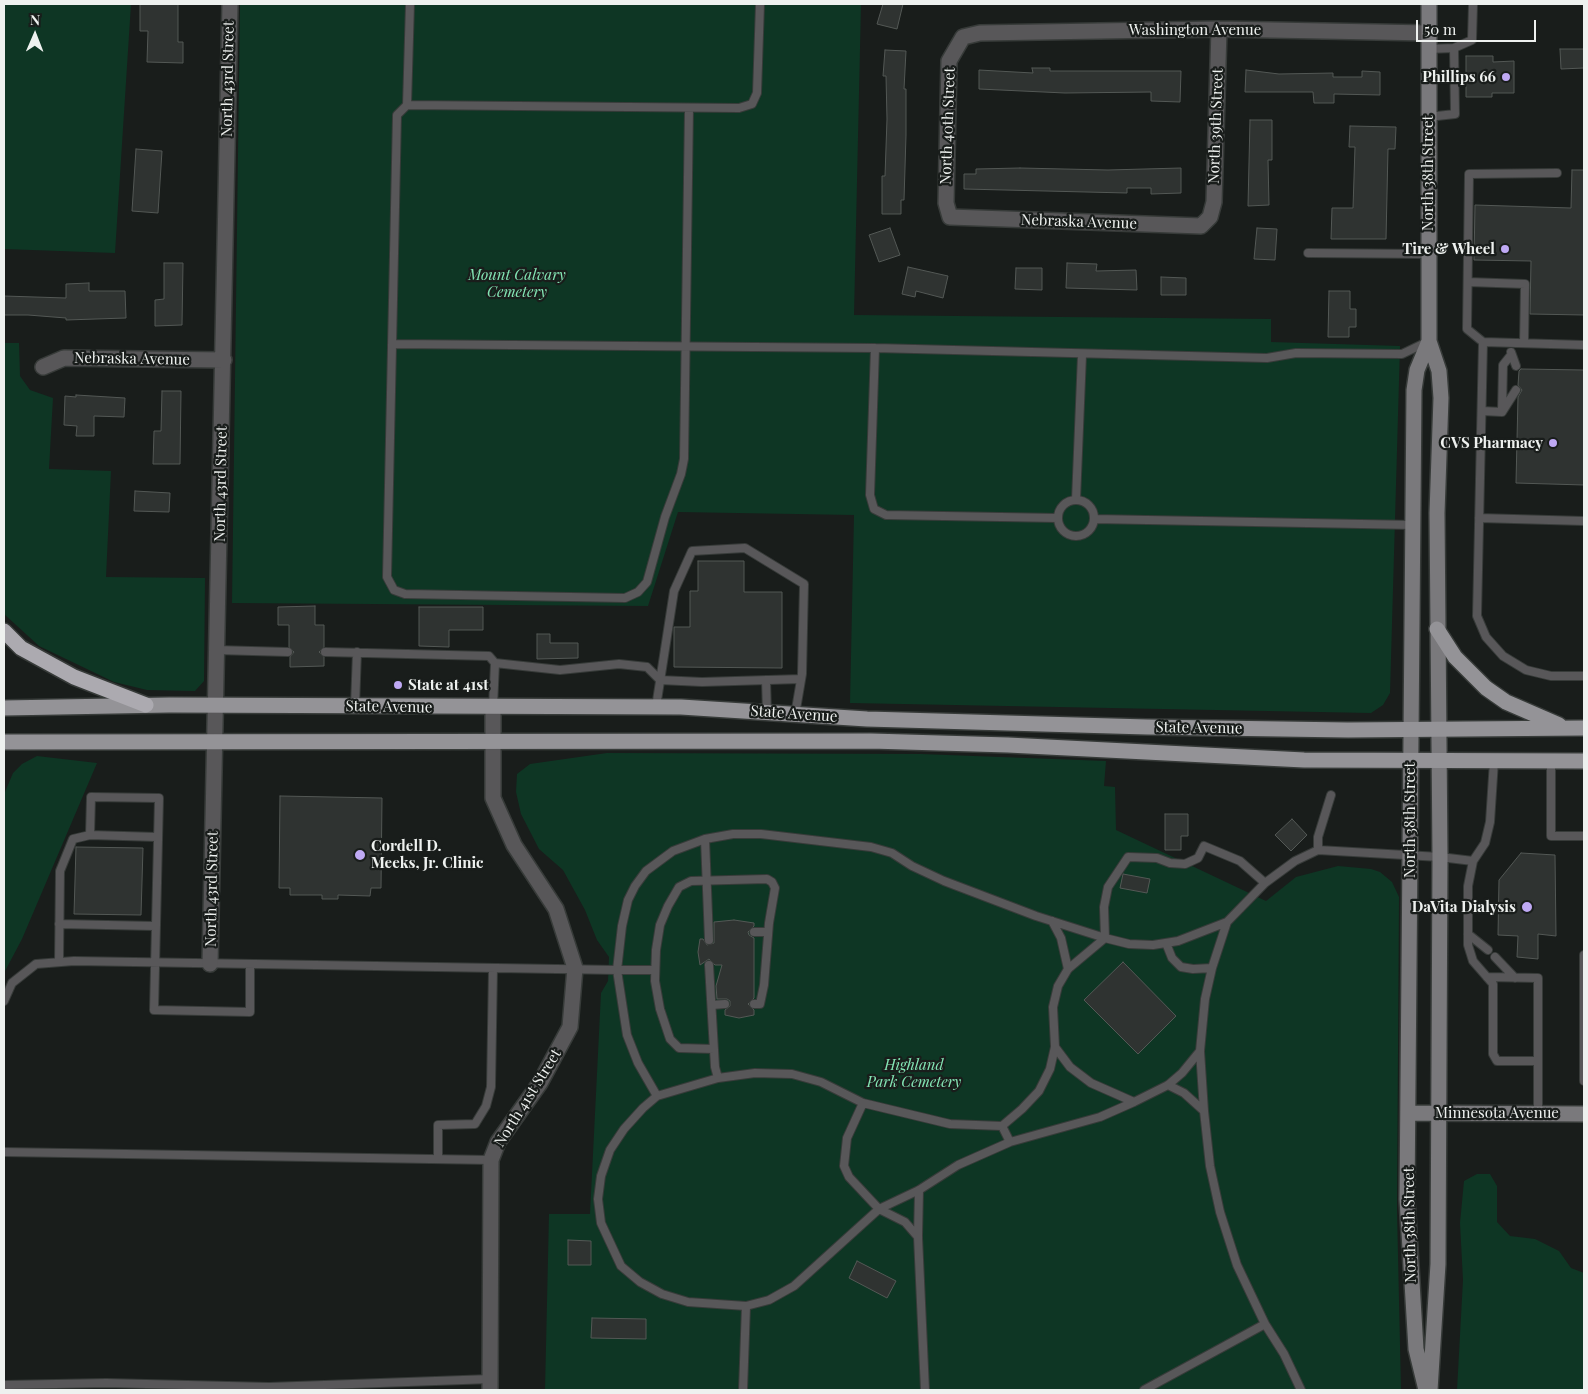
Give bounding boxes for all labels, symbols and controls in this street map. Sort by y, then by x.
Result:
north arrow [10,10,60,60]
text: N [30,10,40,29]
scale bar [1418,10,1538,42]
text: 50 m [1424,19,1456,39]
street label: North 43rd Street [218,21,238,137]
street label: Washington Avenue [1129,21,1261,39]
street label: North 40th Street [937,67,959,185]
street label: North 39th Street [1205,68,1227,184]
place label: Phillips 66 [1422,68,1496,86]
marker: Phillips 66 [1500,71,1512,83]
street label: North 38th Street [1419,115,1437,231]
street label: Nebraska Avenue [1021,211,1137,233]
place label: Tire & Wheel [1402,240,1495,258]
marker: Tire & Wheel [1499,243,1511,255]
park label: Mount Calvary Cemetery [468,266,566,301]
street label: Nebraska Avenue [74,349,190,369]
street label: North 43rd Street [211,426,231,542]
place label: CVS Pharmacy [1440,434,1543,452]
marker: CVS Pharmacy [1547,437,1559,449]
place label: State at 41st [408,676,489,694]
marker: State at 41st [392,679,404,691]
street label: State Avenue [345,697,433,717]
street label: State Avenue [750,702,838,726]
street label: State Avenue [1155,718,1243,738]
street label: North 38th Street [1401,762,1419,878]
street label: North 43rd Street [202,831,222,947]
place label: Cordell D. Meeks, Jr. Clinic [371,837,484,872]
marker: Cordell D. Meeks, Jr. Clinic [353,848,367,862]
place label: DaVita Dialysis [1412,898,1516,916]
marker: DaVita Dialysis [1520,900,1534,914]
street label: North 41st Street [491,1046,565,1150]
park label: Highland Park Cemetery [867,1056,961,1091]
street label: Minnesota Avenue [1435,1104,1559,1122]
street label: North 38th Street [1400,1167,1420,1283]

